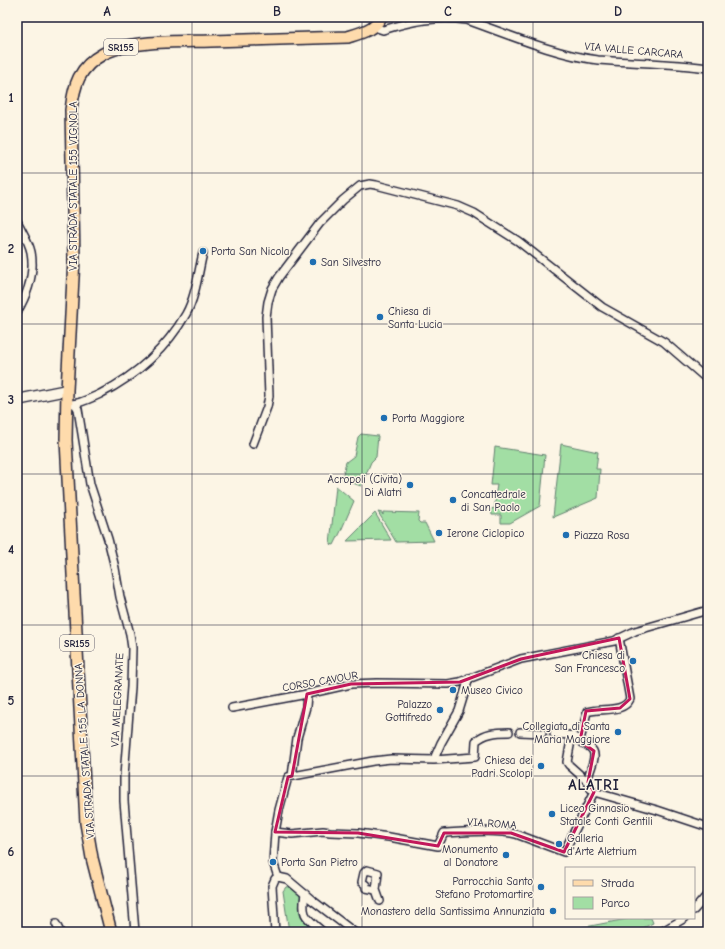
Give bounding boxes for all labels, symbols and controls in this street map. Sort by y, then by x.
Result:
text: A [103,4,111,19]
text: B [273,4,281,19]
text: C [444,4,452,19]
text: D [614,4,622,19]
road number: SR155 [104,39,138,55]
street label: VIA VALLE CARCARA [584,40,684,61]
text: 1 [8,90,14,105]
street label: VIA STRADA STATALE 155 VIGNOLA [67,101,80,271]
text: 2 [8,241,14,256]
place label: Porta San Nicola [211,245,290,258]
marker: Porta San Nicola [198,246,208,256]
place label: San Silvestro [321,256,381,269]
marker: San Silvestro [308,257,318,267]
place label: Chiesa di Santa Lucia [388,305,442,331]
marker: Chiesa di Santa Lucia [375,312,385,322]
text: 3 [8,392,14,407]
place label: Porta Maggiore [392,412,465,425]
marker: Porta Maggiore [379,413,389,423]
place label: Acropoli (Civita) Di Alatri [328,473,402,499]
marker: Acropoli (Civita) Di Alatri [405,480,415,490]
place label: Concattedrale di San Paolo [461,488,526,514]
marker: Concattedrale di San Paolo [448,495,458,505]
place label: Ierone Ciclopico [447,527,525,540]
marker: Ierone Ciclopico [434,528,444,538]
place label: Piazza Rosa [574,529,629,542]
marker: Piazza Rosa [561,530,571,540]
text: 4 [8,542,14,557]
road number: SR155 [60,635,94,651]
place label: Chiesa di San Francesco [555,649,625,675]
street label: VIA MELEGRANATE [109,652,126,747]
marker: Chiesa di San Francesco [628,656,638,666]
street label: VIA STRADA STATALE 155 LA DONNA [72,662,97,839]
street label: CORSO CAVOUR [281,668,359,695]
place label: Museo Civico [461,684,523,697]
marker: Museo Civico [448,685,458,695]
text: 5 [8,693,15,708]
place label: Palazzo Gottifredo [385,698,432,724]
marker: Palazzo Gottifredo [435,705,445,715]
place label: Collegiata di Santa Maria Maggiore [523,720,610,746]
marker: Collegiata di Santa Maria Maggiore [613,727,623,737]
place label: Chiesa dei Padri Scolopi [471,754,533,780]
marker: Chiesa dei Padri Scolopi [536,761,546,771]
district label: ALATRI [568,776,620,794]
place label: Liceo Ginnasio Statale Conti Gentili [560,802,653,828]
marker: Liceo Ginnasio Statale Conti Gentili [547,809,557,819]
street label: VIA ROMA [467,815,518,832]
place label: Galleria d'Arte Aletrium [567,832,637,858]
marker: Galleria d'Arte Aletrium [554,839,564,849]
place label: Monumento al Donatore [442,843,498,869]
text: 6 [8,844,15,859]
marker: Monumento al Donatore [501,850,511,860]
place label: Porta San Pietro [281,856,358,869]
marker: Porta San Pietro [268,857,278,867]
legend [565,867,695,919]
place label: Parrocchia Santo Stefano Protomartire [435,875,533,901]
text: Strada [601,876,634,890]
marker: Parrocchia Santo Stefano Protomartire [536,882,546,892]
text: Parco [601,896,630,910]
place label: Monastero della Santissima Annunziata [361,905,545,918]
marker: Monastero della Santissima Annunziata [548,906,558,916]

